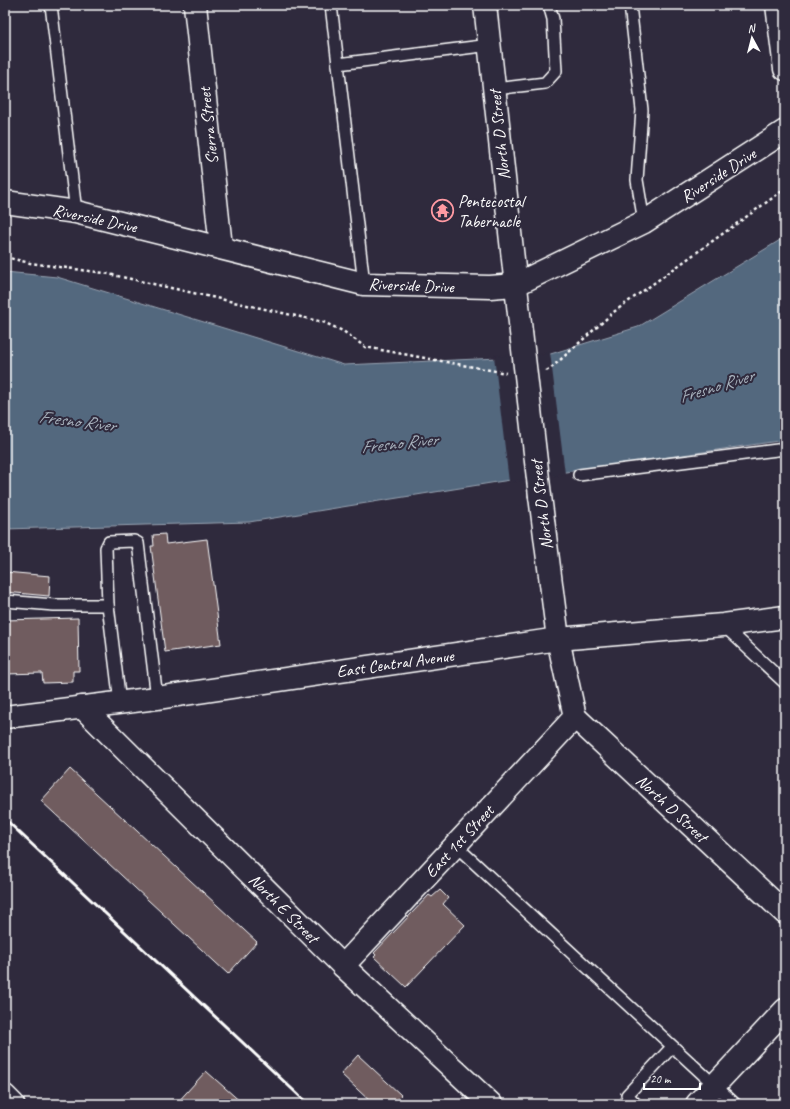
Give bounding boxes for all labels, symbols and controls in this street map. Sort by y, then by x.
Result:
north arrow [732,18,772,58]
text: N [747,20,757,35]
street label: Sierra Street [194,84,223,165]
street label: North D Street [484,87,515,181]
street label: Riverside Drive [677,143,761,207]
place label: Pentecostal Tabernacle [458,191,527,232]
temple icon: Pentecostal Tabernacle [429,198,455,224]
street label: Riverside Drive [51,199,140,238]
street label: Riverside Drive [368,274,455,298]
water label: Fresno River [676,364,758,408]
water label: Fresno River [38,405,119,437]
water label: Fresno River [360,428,441,458]
street label: North D Street [525,457,557,551]
street label: East Central Avenue [335,645,456,682]
street label: North D Street [632,770,713,848]
street label: East 1st Street [420,799,500,882]
street label: North E Street [244,869,325,949]
scale bar [644,1065,700,1091]
text: 20 m [650,1071,672,1087]

